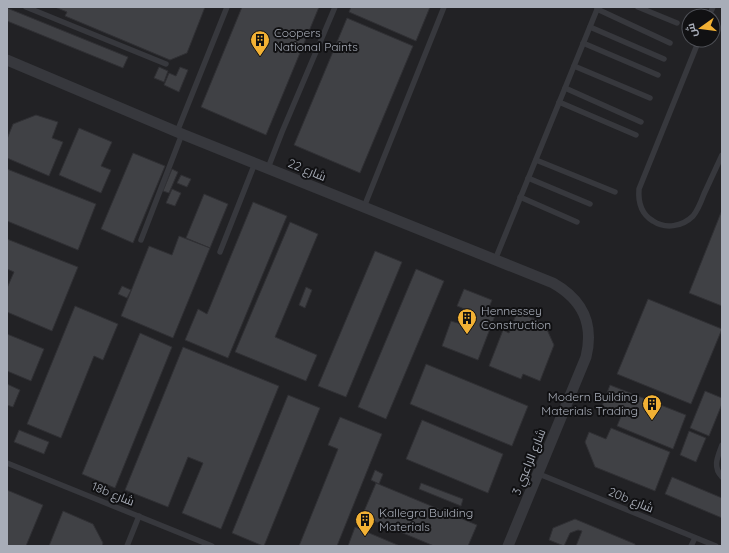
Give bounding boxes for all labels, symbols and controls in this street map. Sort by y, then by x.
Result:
north arrow [681,8,721,48]
text: ش [683,22,700,39]
place label: Coopers National Paints [274,25,358,54]
building icon: Coopers National Paints [249,29,271,57]
street label: شارع 22 [286,155,329,185]
place label: Hennessey Construction [481,303,551,332]
building icon: Hennessey Construction [456,307,478,335]
place label: Modern Building Materials Trading [541,389,638,418]
building icon: Modern Building Materials Trading [641,393,663,421]
street label: شارع الراعبي 3 [508,427,551,498]
street label: 18b شارع [89,478,137,510]
street label: 20b شارع [606,484,656,516]
place label: Kallegra Building Materials [379,505,473,534]
building icon: Kallegra Building Materials [354,509,376,537]

